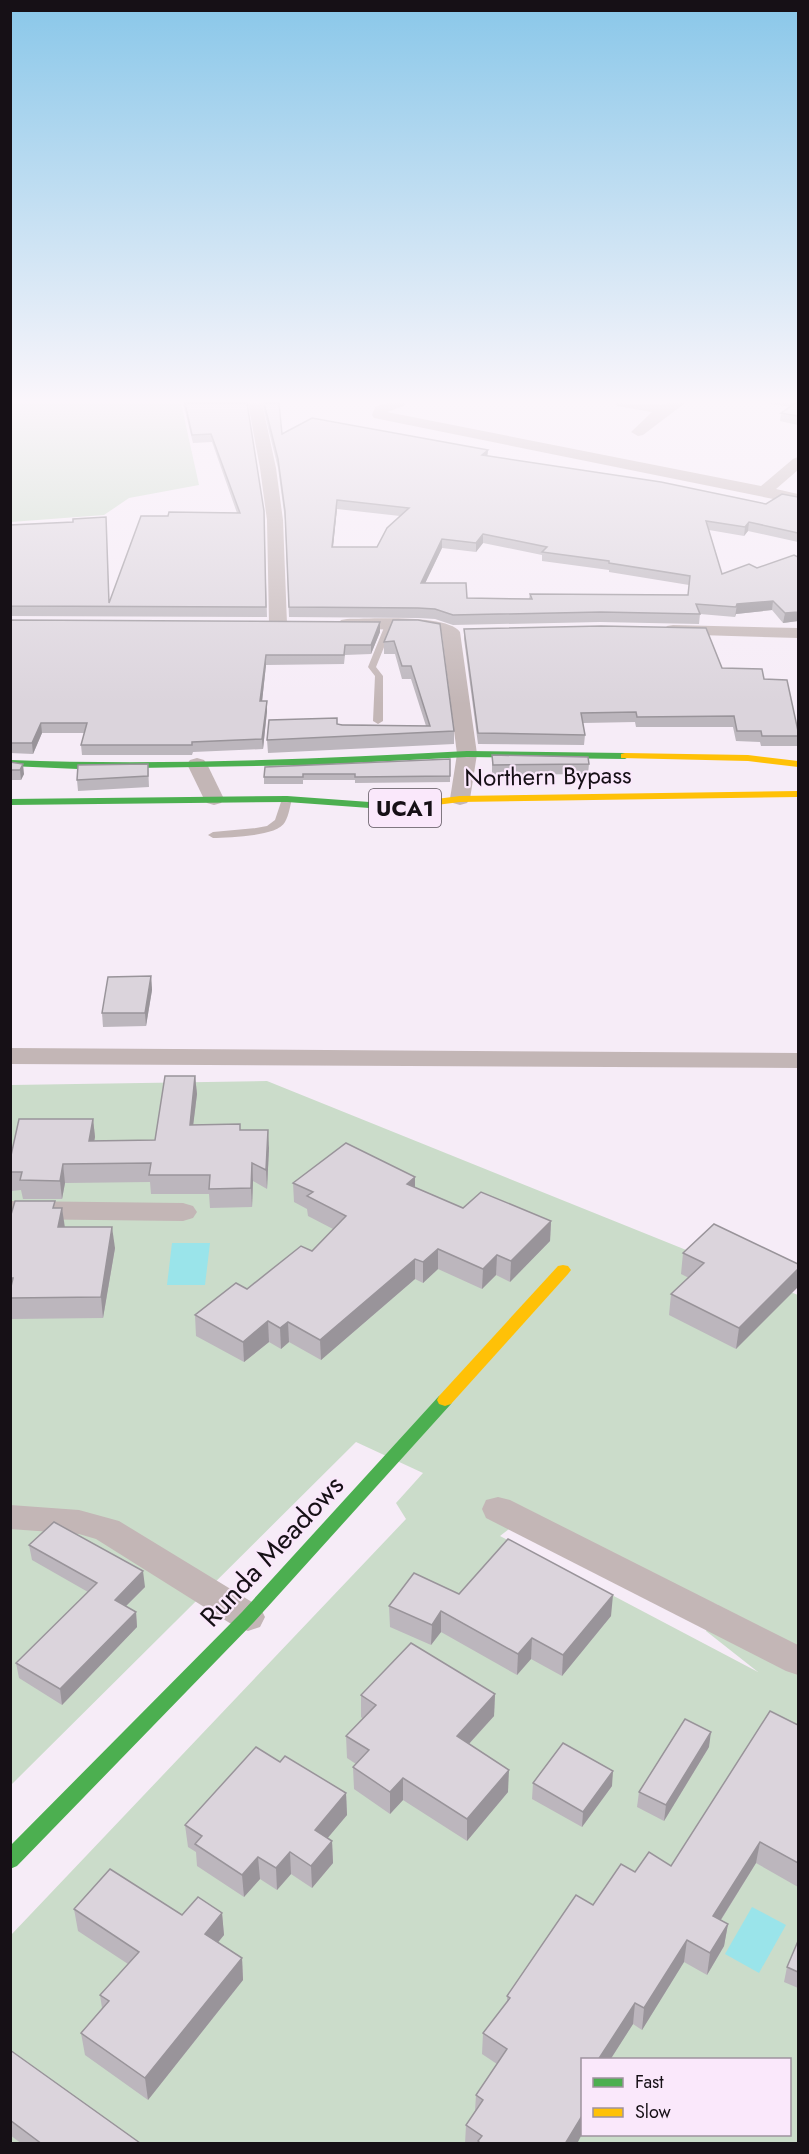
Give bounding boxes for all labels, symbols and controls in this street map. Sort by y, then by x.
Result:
street label: Northern Bypass [464,757,632,795]
road number: UCA1 [369,789,441,827]
street label: Runda Meadows [191,1466,353,1636]
legend [581,2058,791,2136]
text: Fast [635,2069,664,2095]
text: Slow [635,2099,672,2125]

